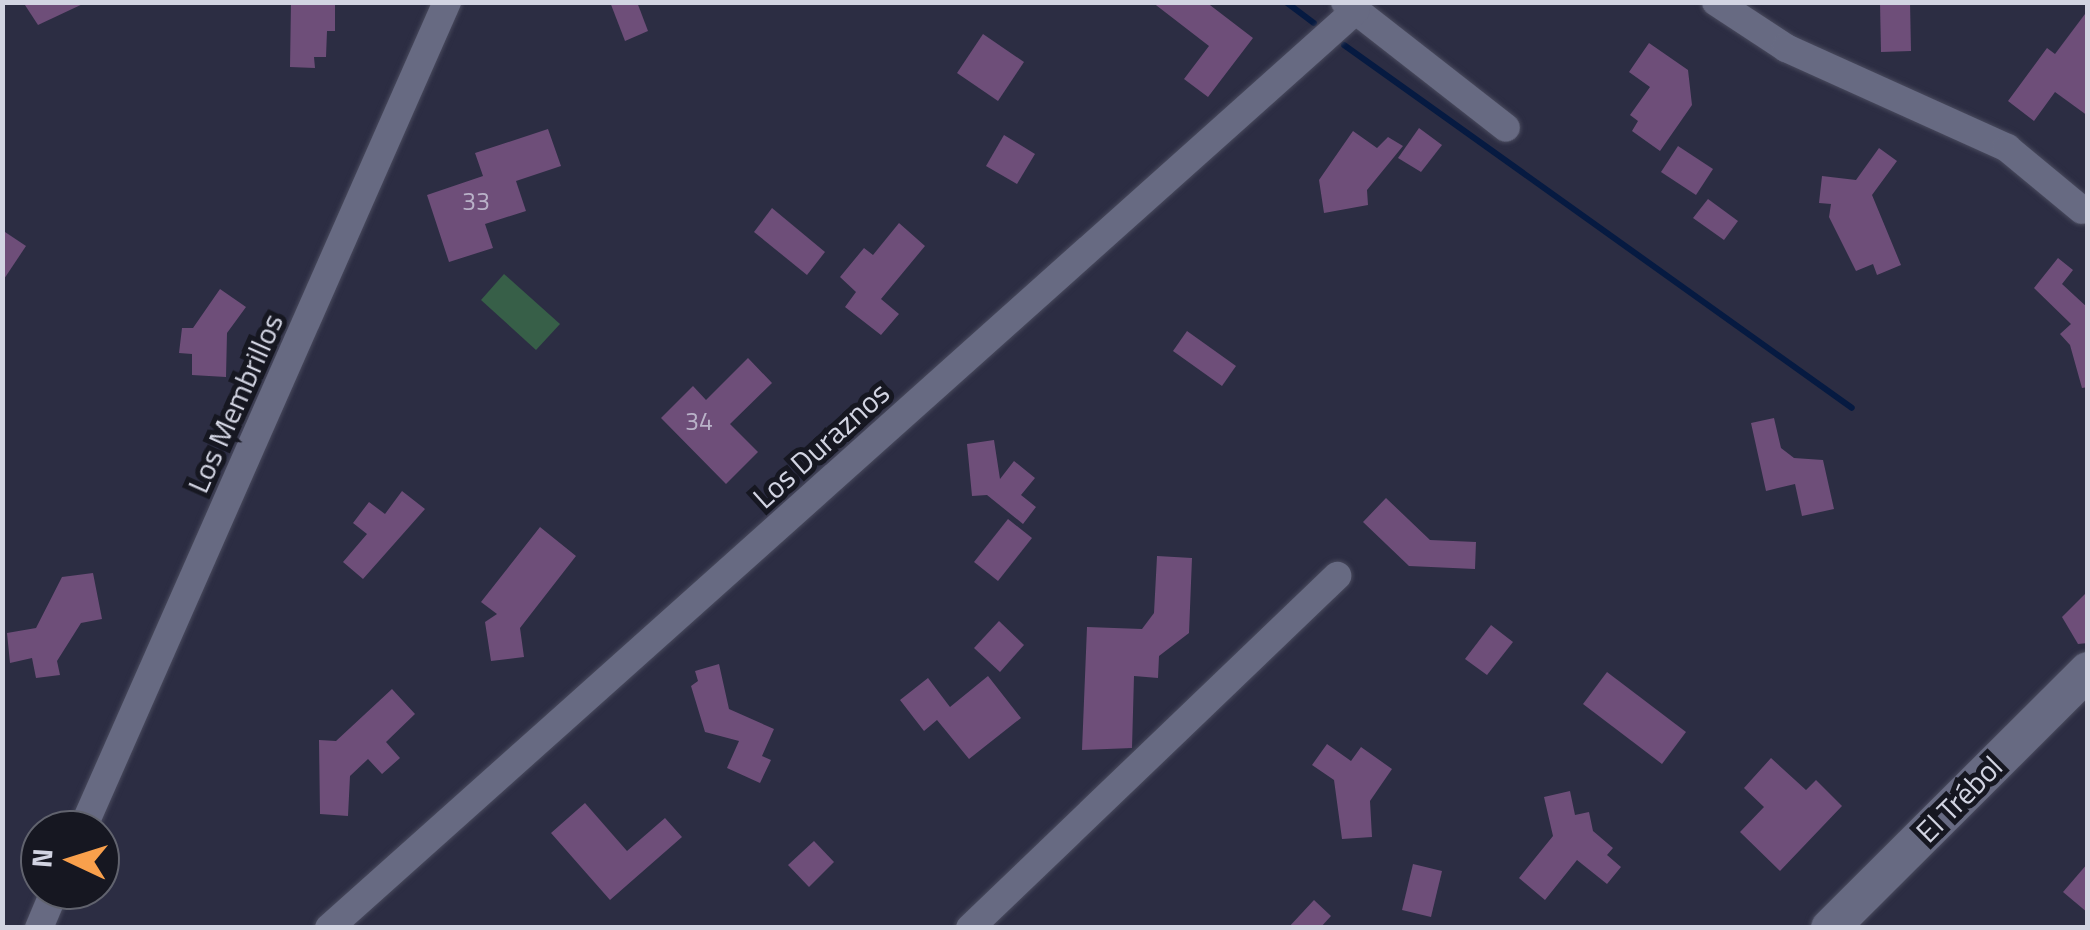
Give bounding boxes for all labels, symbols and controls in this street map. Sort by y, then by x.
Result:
house number: 33 [462,186,490,216]
street label: Los Membrillos [179,308,291,498]
street label: Los Duraznos [745,374,897,516]
house number: 34 [685,406,713,436]
street label: El Trébol [1908,748,2010,850]
north arrow [20,810,120,910]
text: N [19,847,64,869]

